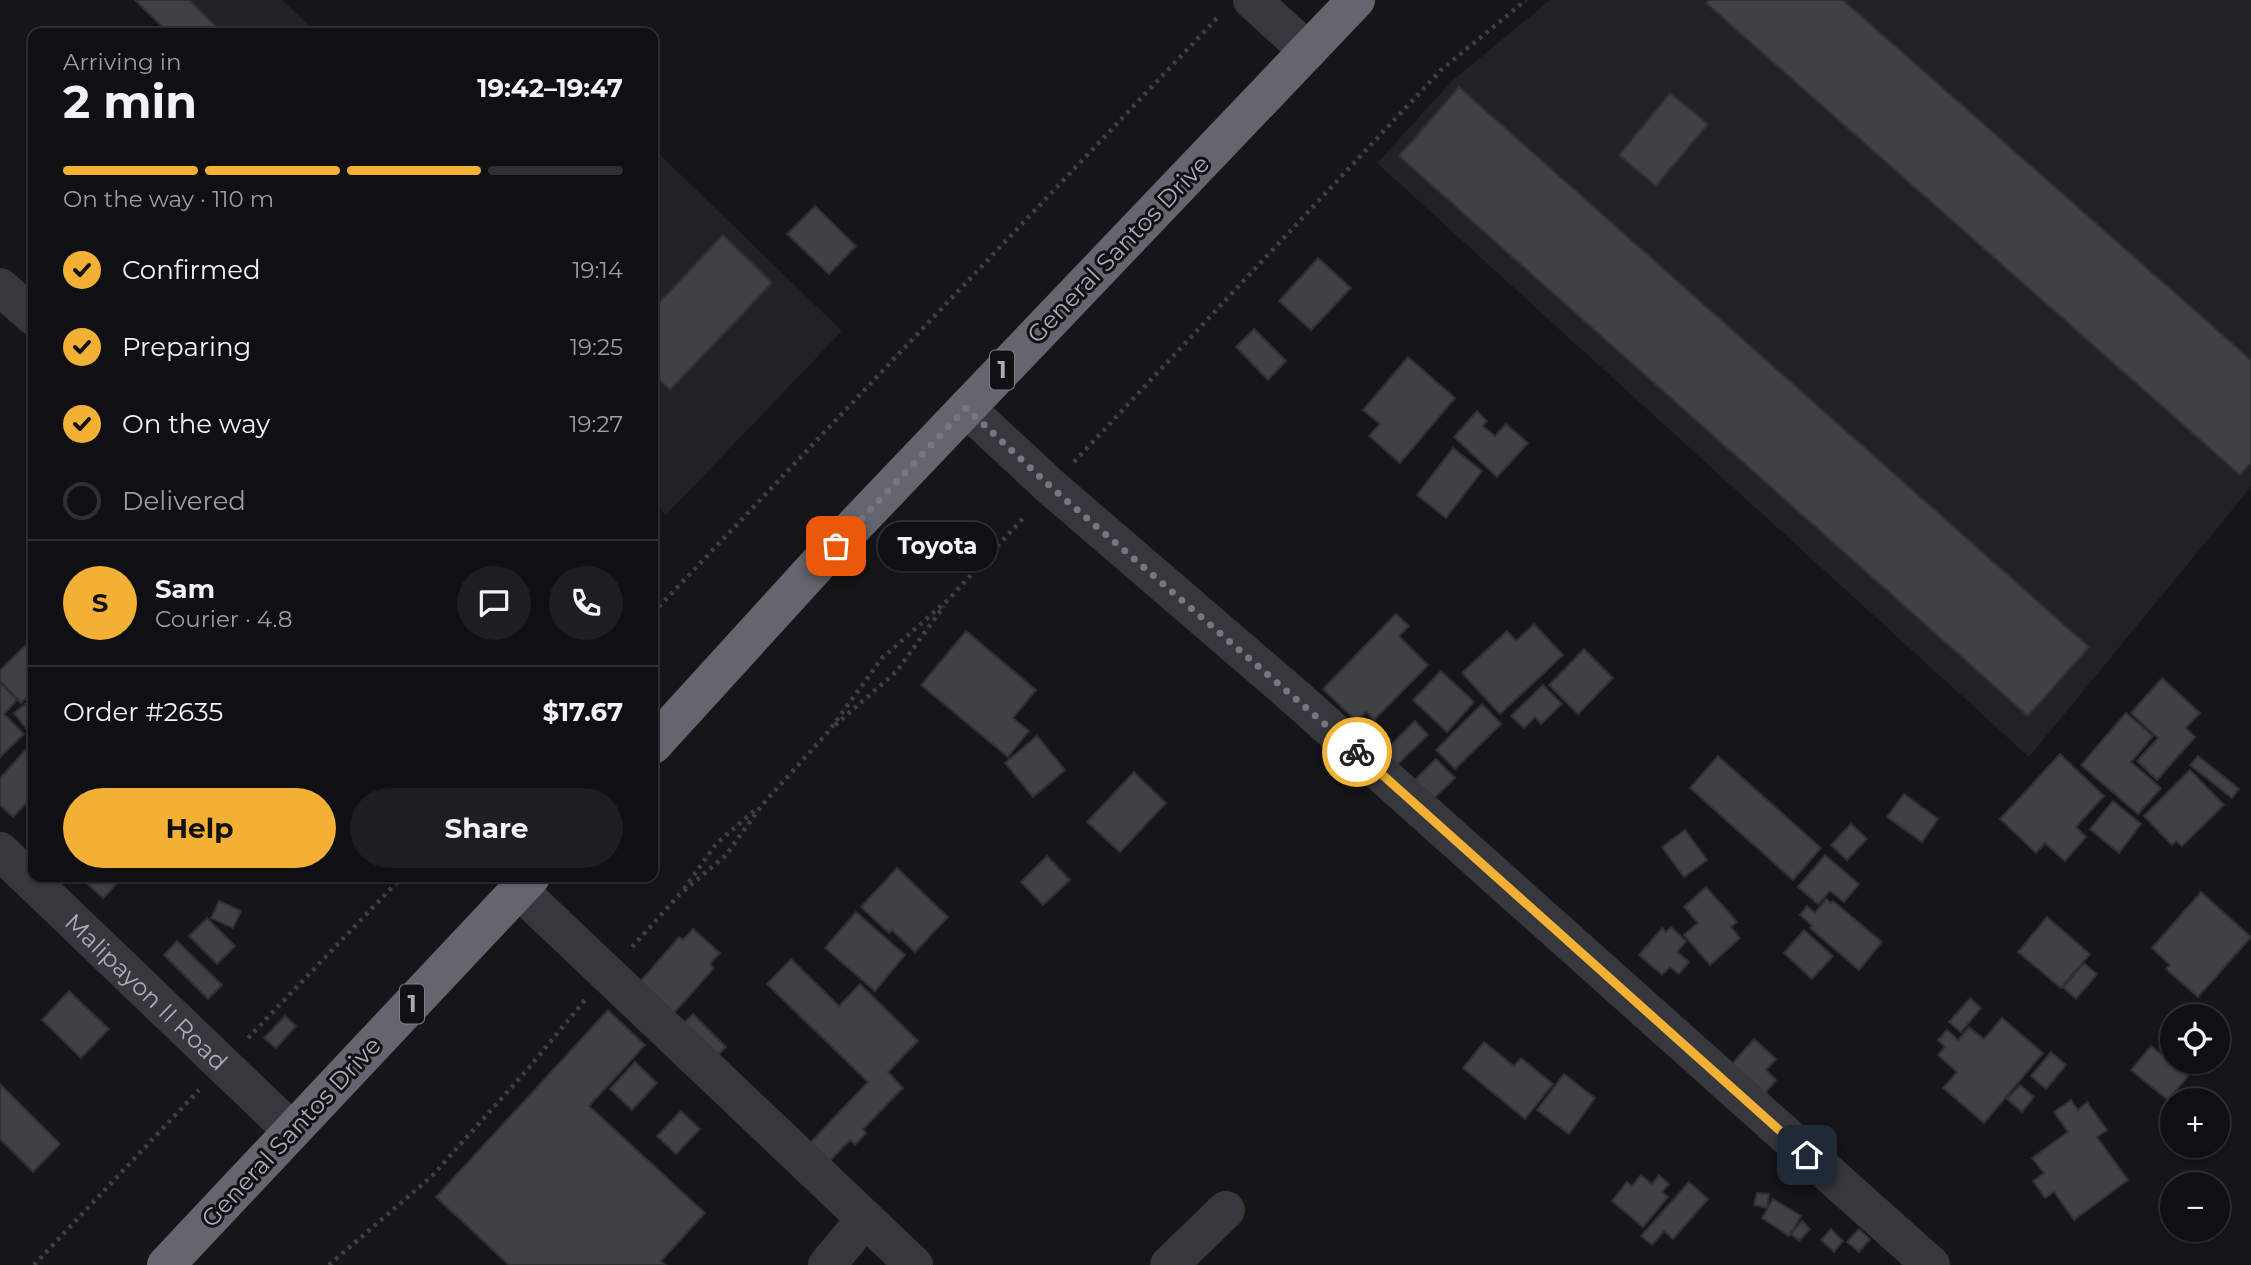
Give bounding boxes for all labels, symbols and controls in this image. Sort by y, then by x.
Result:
text: Arriving in [63,48,182,76]
text: 19:42–19:47 [477,72,623,104]
text: 2 min [63,73,197,130]
street label: General Santos Drive [1021,149,1215,349]
text: On the way · 110 m [63,185,274,213]
icon: check [63,251,101,289]
text: Confirmed [122,254,261,286]
text: 19:14 [572,256,623,284]
icon: check [63,328,101,366]
text: Preparing [122,331,251,363]
text: 19:25 [570,333,623,361]
road number: 1 [990,350,1014,390]
icon: check [63,405,101,443]
text: On the way [122,408,270,440]
text: 19:27 [569,410,623,438]
text: Delivered [122,485,246,517]
pin [806,516,866,576]
callout: Toyota [878,522,997,570]
icon: bag [817,527,855,565]
text: Toyota [898,532,977,560]
button: chat [457,566,531,640]
button: phone [549,566,623,640]
text: Sam [155,573,215,605]
text: S [92,587,108,619]
text: Courier · 4.8 [155,605,292,633]
text: Order #2635 [63,696,223,728]
text: $17.67 [543,696,623,728]
courier [1322,717,1392,787]
icon: bike [1338,733,1376,771]
button: Help [63,788,336,868]
button: Share [350,788,623,868]
street label: Malipayon II Road [59,907,234,1076]
road number: 1 [400,984,424,1023]
map controls [2160,1004,2230,1242]
button: locate [2160,1004,2230,1074]
street label: General Santos Drive [195,1031,387,1233]
button: + [2160,1088,2230,1158]
pin [1777,1125,1837,1185]
icon: home [1788,1136,1826,1174]
button: − [2160,1172,2230,1242]

